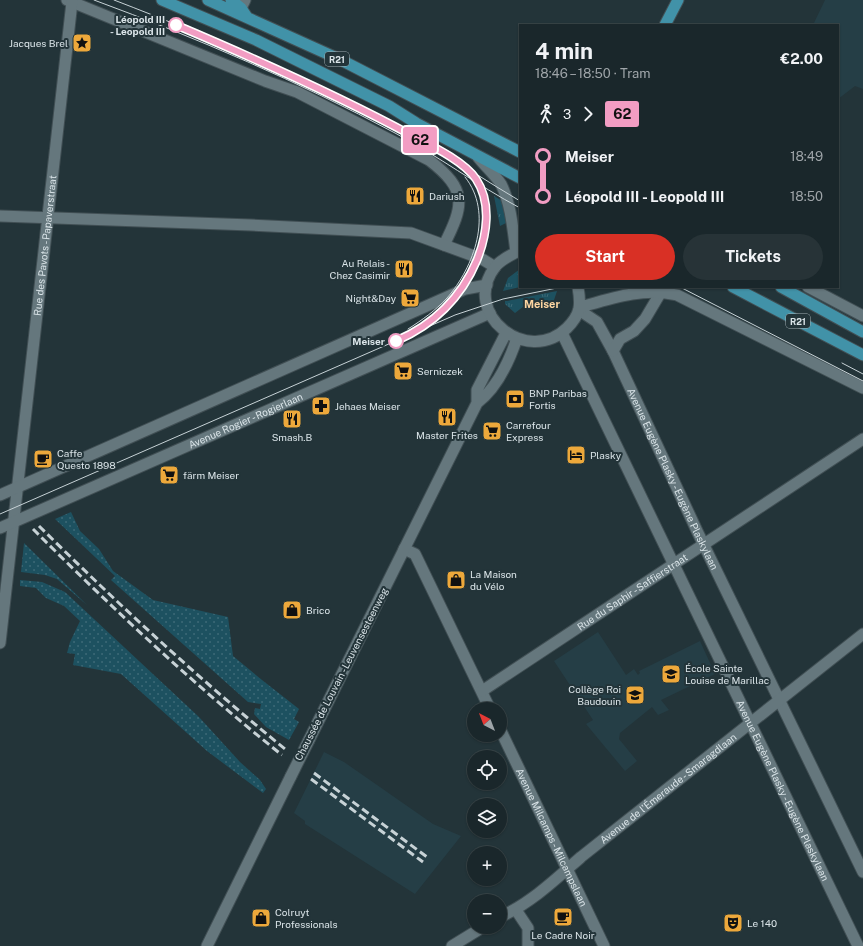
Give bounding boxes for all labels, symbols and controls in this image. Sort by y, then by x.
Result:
place label: Léopold III - Leopold III [110,13,165,37]
marker: Léopold III - Leopold III [168,17,184,33]
place icon: Jacques Brel [71,32,93,54]
place label: Jacques Brel [9,37,68,49]
text: 4 min [535,38,593,64]
text: €2.00 [780,50,823,67]
road number: R21 [325,52,349,66]
text: 18:46 – 18:50 · Tram [535,66,650,81]
icon: walk [535,103,557,125]
icon: forward [577,103,599,125]
text: 62 [613,106,631,122]
text: 3 [563,107,571,122]
line badge: 62 [402,127,438,153]
text: 62 [411,132,429,148]
text: Meiser [565,148,614,165]
text: 18:49 [790,149,823,164]
street label: Rue des Pavots - Papaverstraat [31,175,59,316]
restaurant icon: Dariush [404,185,426,207]
text: Léopold III - Leopold III [565,188,724,205]
text: 18:50 [790,189,823,204]
place label: Dariush [429,190,465,202]
button: Start [535,234,675,280]
button: Tickets [683,234,823,280]
place label: Au Relais - Chez Casimir [330,257,390,281]
restaurant icon: Au Relais - Chez Casimir [393,258,415,280]
supermarket icon: Night&Day [399,287,421,309]
place label: Night&Day [346,292,397,304]
district label: Meiser [524,298,560,310]
road number: R21 [786,314,810,328]
marker: Meiser [388,333,404,349]
place label: Meiser [352,335,385,347]
supermarket icon: Serniczek [392,360,414,382]
place label: Serniczek [417,365,463,377]
street label: Avenue Eugène Plasky - Eugène Plaskylaan [625,386,721,572]
place label: BNP Paribas Fortis [529,387,587,411]
bank icon: BNP Paribas Fortis [504,388,526,410]
street label: Avenue Rogier - Rogierlaan [186,390,305,451]
pharmacy icon: Jehaes Meiser [310,395,332,417]
place label: Jehaes Meiser [335,400,401,412]
restaurant icon: Master Frites [436,406,458,428]
restaurant icon: Smash.B [281,408,303,430]
place label: Carrefour Express [506,419,551,443]
supermarket icon: Carrefour Express [481,420,503,442]
place label: Master Frites [416,429,478,441]
place label: Smash.B [272,431,313,443]
hotel icon: Plasky [565,444,587,466]
place label: Caffe Questo 1898 [57,447,116,471]
cafe icon: Caffe Questo 1898 [32,448,54,470]
place label: Plasky [590,449,622,461]
supermarket icon: färm Meiser [158,464,180,486]
place label: färm Meiser [183,469,239,481]
street label: Rue du Saphir - Saffierstraat [575,551,690,633]
place label: La Maison du Vélo [470,568,517,592]
shop icon: La Maison du Vélo [445,569,467,591]
street label: Chaussée de Louvain - Leuvensesteenweg [292,585,390,763]
shop icon: Brico [281,599,303,621]
place label: Brico [306,604,330,616]
place label: École Sainte Louise de Marillac [685,662,769,686]
school or university icon: École Sainte Louise de Marillac [660,663,682,685]
place label: Collège Roi Baudouin [568,683,621,707]
school or university icon: Collège Roi Baudouin [624,684,646,706]
street label: Avenue Eugène Plasky - Eugène Plaskylaan [734,698,832,883]
north arrow [467,702,507,742]
map controls [467,702,507,934]
street label: Avenue de l'Émeraude - Smaragdlaan [597,730,739,846]
button: locate [467,750,507,790]
street label: Avenue Milcamps - Milcampslaan [514,766,590,909]
button: layers [467,798,507,838]
button: + [467,846,507,886]
button: − [467,894,507,934]
place label: Colruyt Professionals [275,906,338,930]
cafe icon: Le Cadre Noir [552,906,574,928]
shop icon: Colruyt Professionals [250,907,272,929]
theatre icon: Le 140 [722,912,744,934]
place label: Le 140 [747,917,777,929]
place label: Le Cadre Noir [531,929,595,941]

